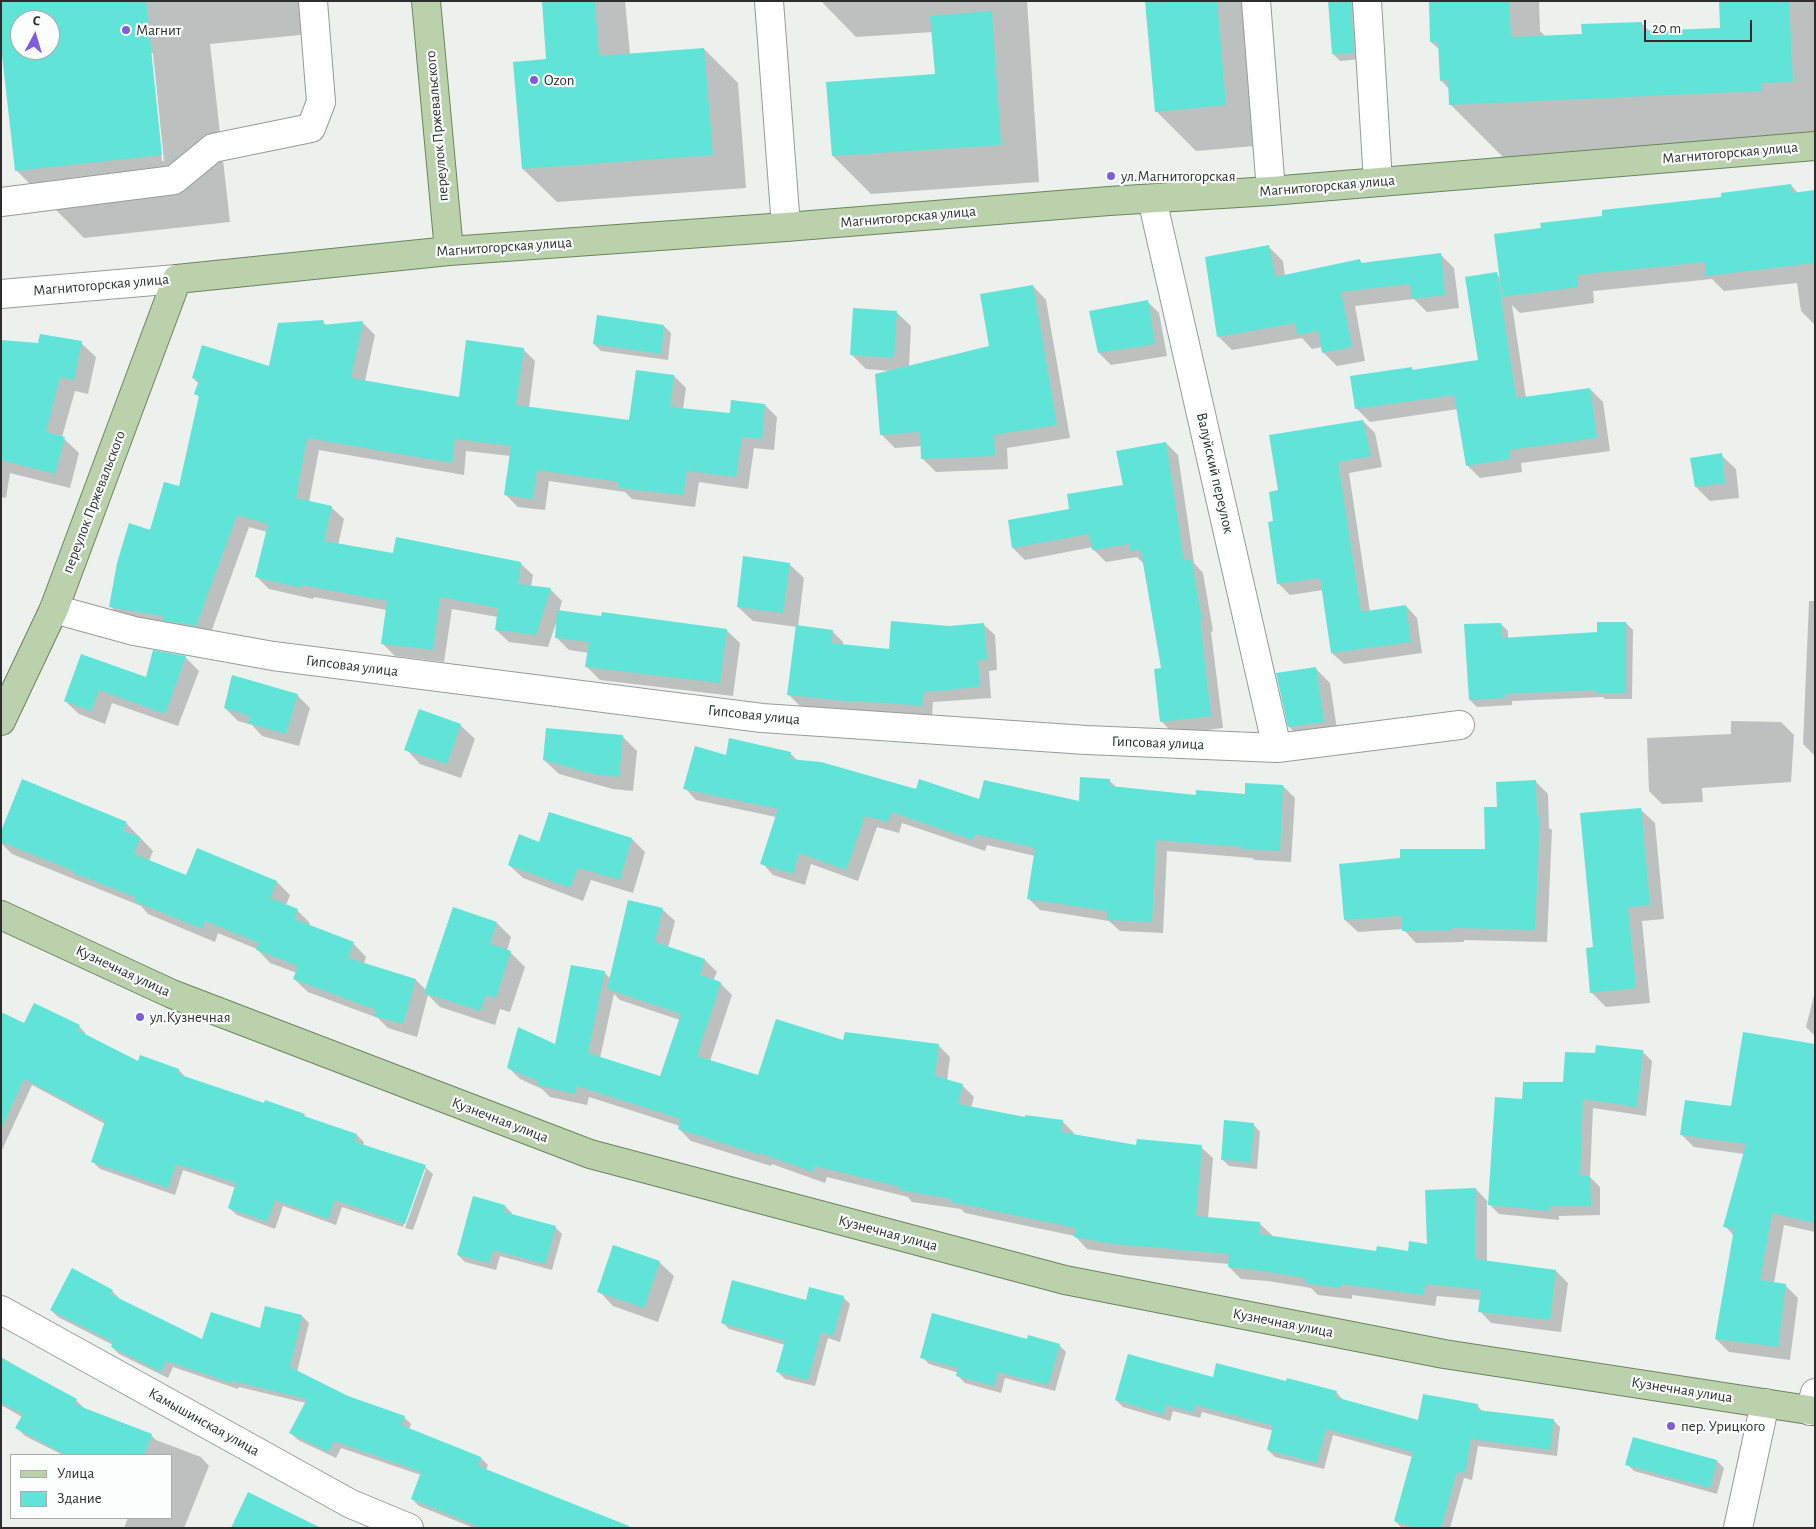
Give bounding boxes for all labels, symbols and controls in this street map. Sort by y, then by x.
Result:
north arrow [10,10,60,60]
scale bar [1646,10,1754,42]
text: С [32,14,41,28]
place label: Магнит [136,21,181,39]
text: 20 m [1652,21,1681,36]
marker: Магнит [120,24,132,36]
street label: переулок Пржевальского [421,50,453,202]
place label: Ozon [544,71,574,89]
marker: Ozon [528,74,540,86]
street label: Магнитогорская улица [1661,138,1799,168]
place label: ул.Магнитогорская [1121,167,1236,185]
marker: ул.Магнитогорская [1105,170,1117,182]
street label: Магнитогорская улица [1258,171,1396,201]
street label: Магнитогорская улица [839,202,977,232]
street label: Магнитогорская улица [435,233,573,261]
street label: Магнитогорская улица [32,270,170,300]
street label: Валуйский переулок [1192,411,1238,535]
street label: переулок Пржевальского [58,428,130,576]
street label: Гипсовая улица [305,651,399,681]
street label: Гипсовая улица [707,701,801,729]
street label: Гипсовая улица [1111,732,1205,754]
street label: Кузнечная улица [73,941,173,1001]
place label: ул.Кузнечная [150,1008,230,1026]
marker: ул.Кузнечная [134,1011,146,1023]
street label: Кузнечная улица [449,1093,551,1147]
street label: Кузнечная улица [836,1211,940,1255]
street label: Кузнечная улица [1231,1304,1335,1342]
street label: Кузнечная улица [1630,1373,1734,1407]
street label: Камышинская улица [145,1384,263,1460]
place label: пер. Урицкого [1681,1417,1765,1435]
marker: пер. Урицкого [1665,1420,1677,1432]
legend [10,1454,172,1519]
text: Улица [57,1466,94,1481]
text: Здание [57,1491,102,1506]

